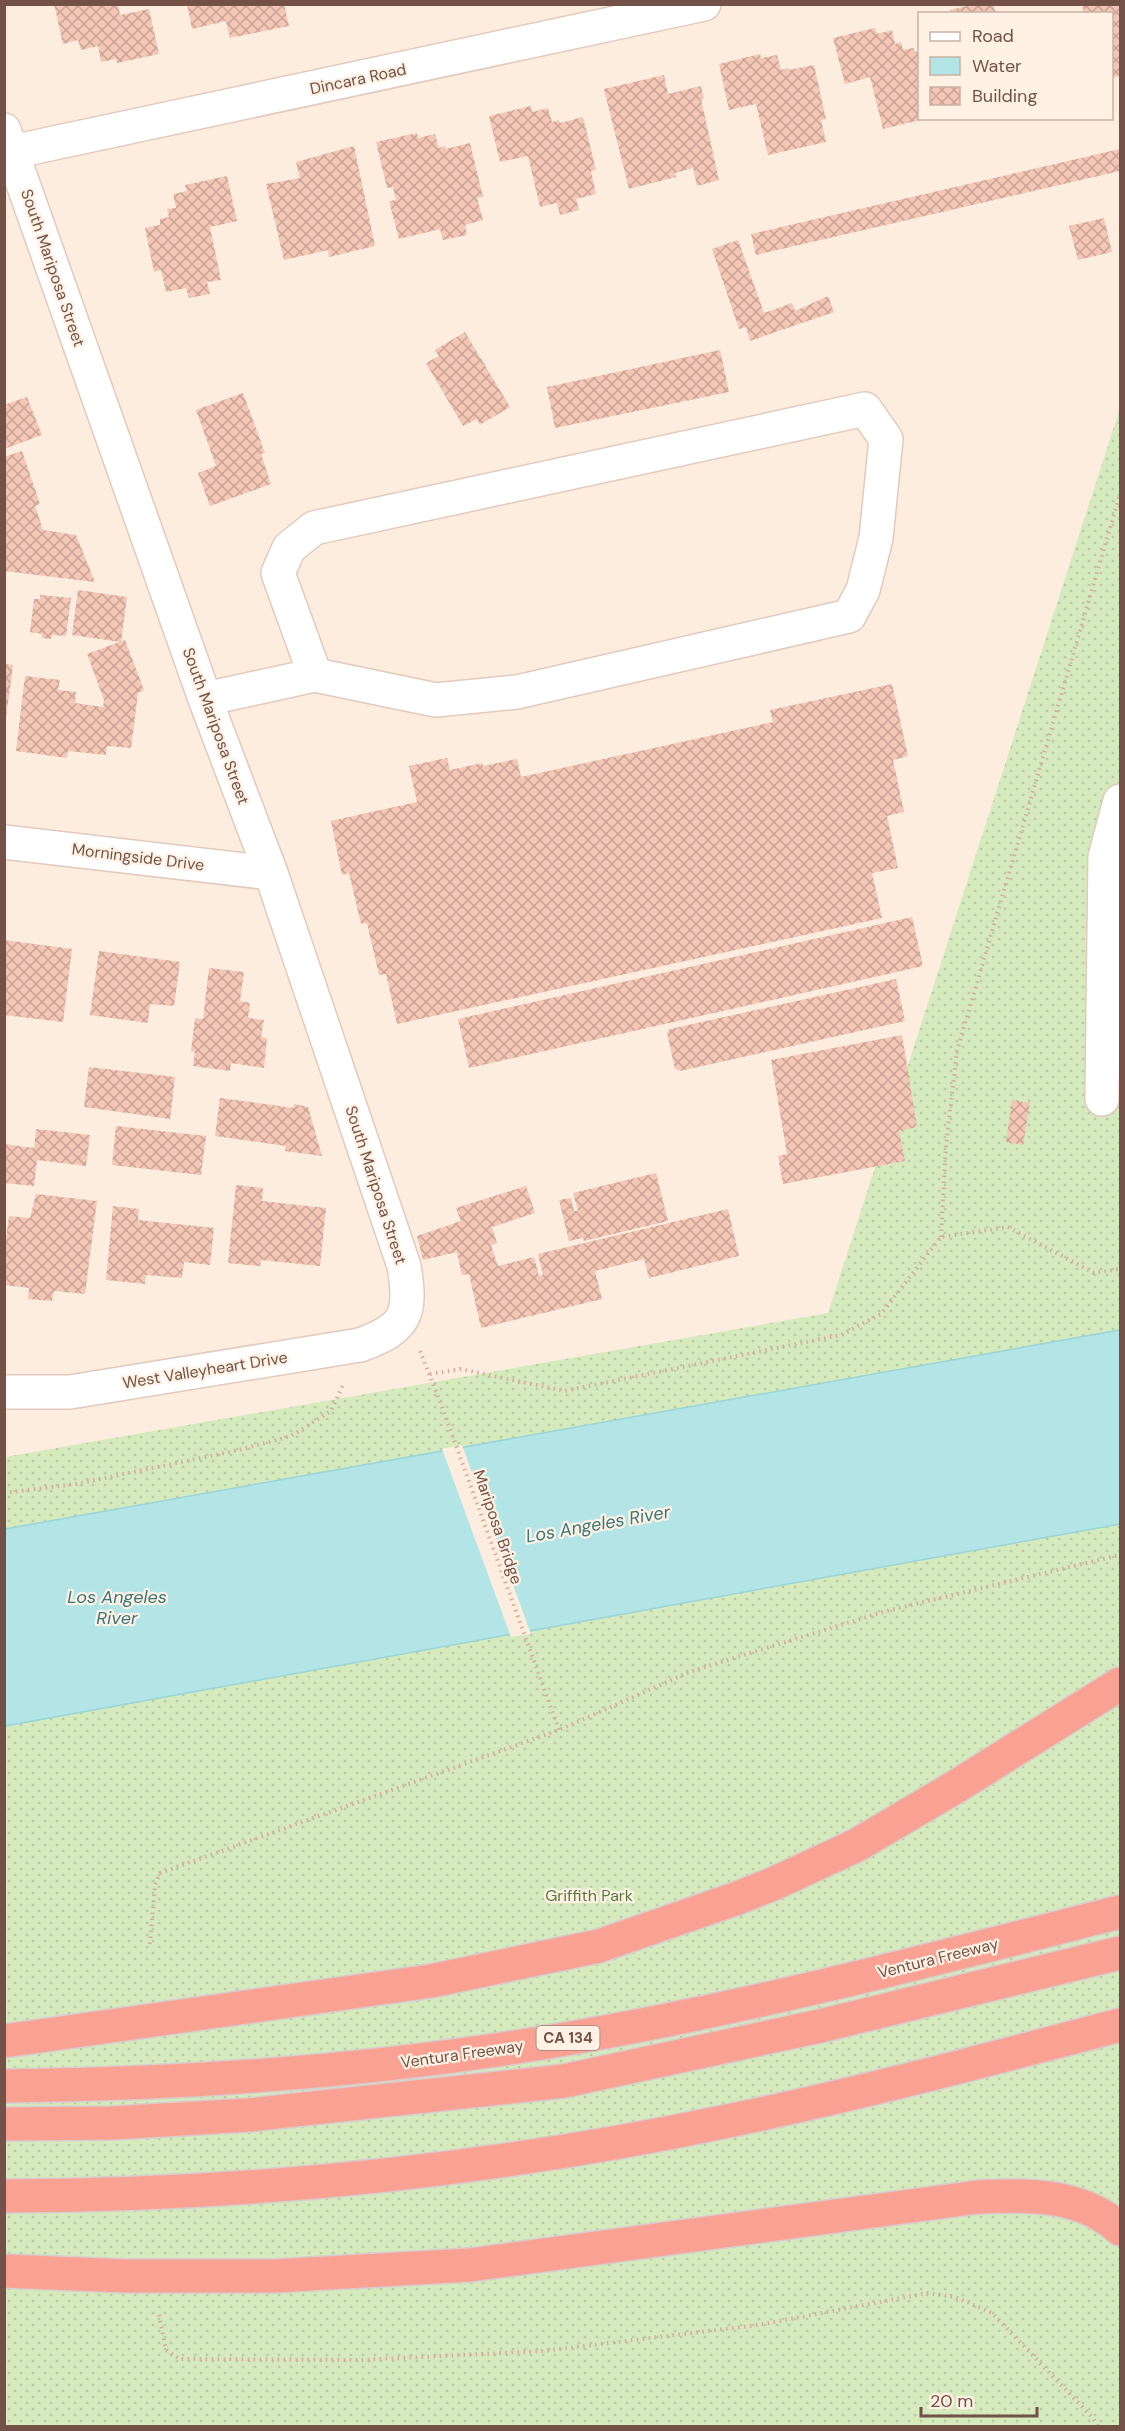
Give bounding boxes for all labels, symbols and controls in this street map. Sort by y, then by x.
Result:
legend [918,12,1113,120]
text: Road [972,24,1014,48]
text: Water [972,54,1022,78]
street label: Dincara Road [308,59,408,99]
text: Building [972,84,1037,108]
street label: South Mariposa Street [16,186,90,350]
street label: South Mariposa Street [178,645,254,807]
street label: Morningside Drive [71,838,205,876]
street label: South Mariposa Street [340,1103,412,1267]
street label: West Valleyheart Drive [121,1347,289,1393]
street label: Mariposa Bridge [469,1467,527,1587]
water label: Los Angeles River [524,1499,673,1549]
water label: Los Angeles River [67,1585,167,1630]
park label: Griffith Park [545,1885,633,1906]
street label: Ventura Freeway [876,1933,1001,1983]
road number: CA 134 [536,2026,600,2050]
street label: Ventura Freeway [399,2035,525,2073]
scale bar [921,2380,1036,2418]
text: 20 m [930,2389,973,2413]

